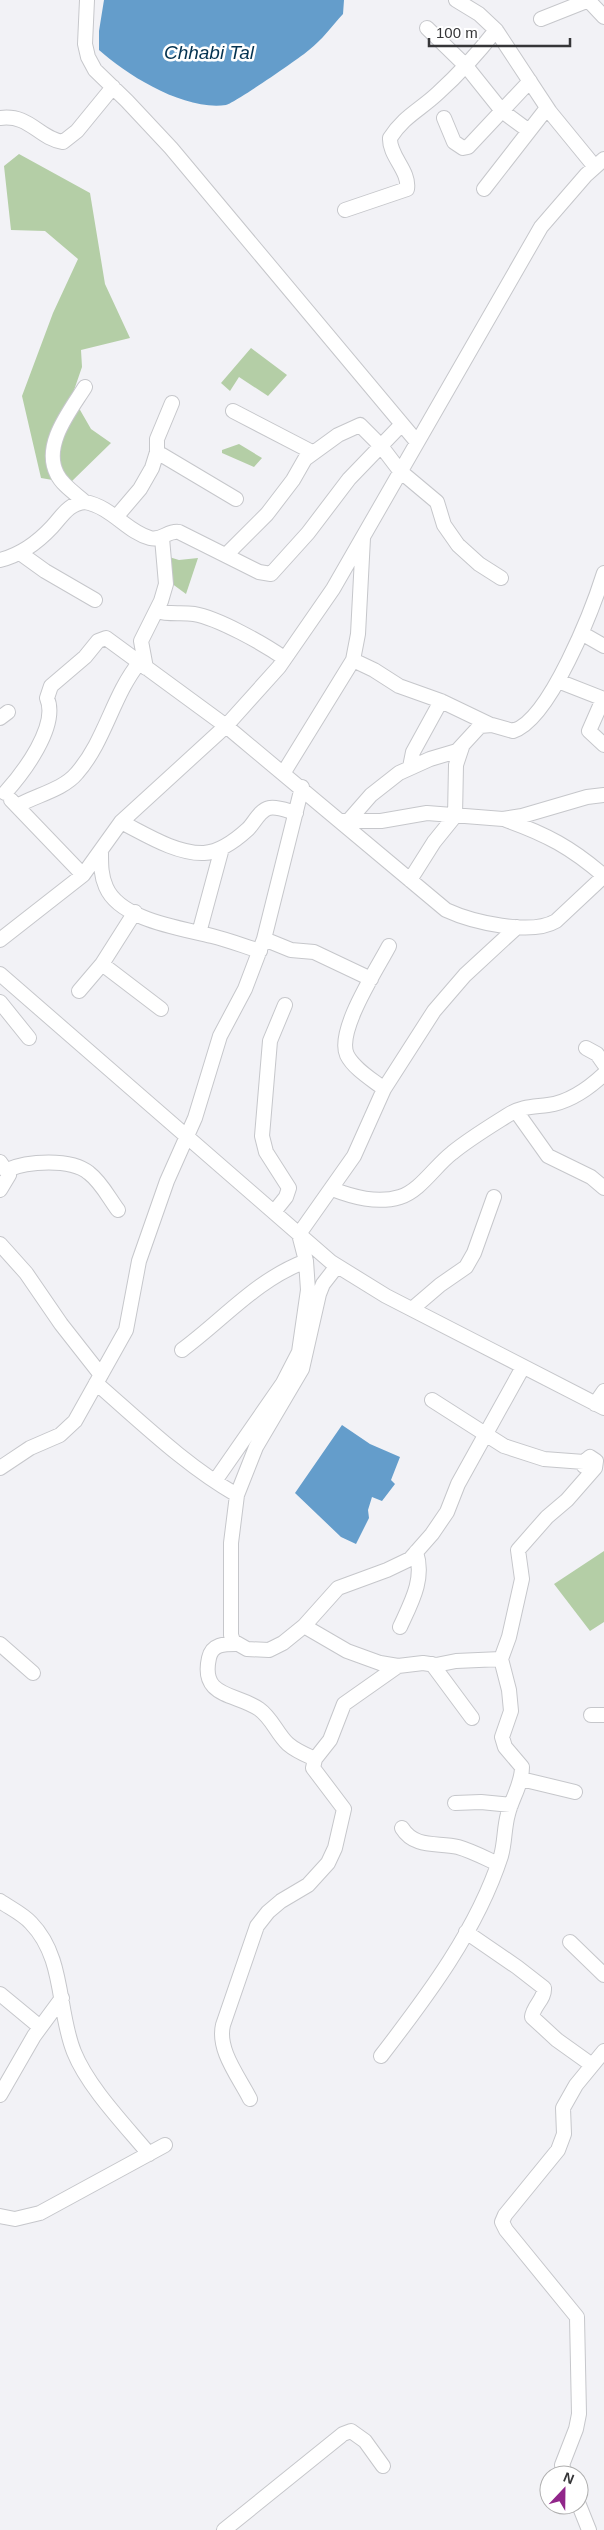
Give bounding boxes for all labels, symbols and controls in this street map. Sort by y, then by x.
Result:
scale bar [429,15,570,47]
text: 100 m [436,24,478,41]
water label: Chhabi Tal [164,42,255,63]
north arrow [539,2465,589,2515]
text: N [561,2469,577,2487]

